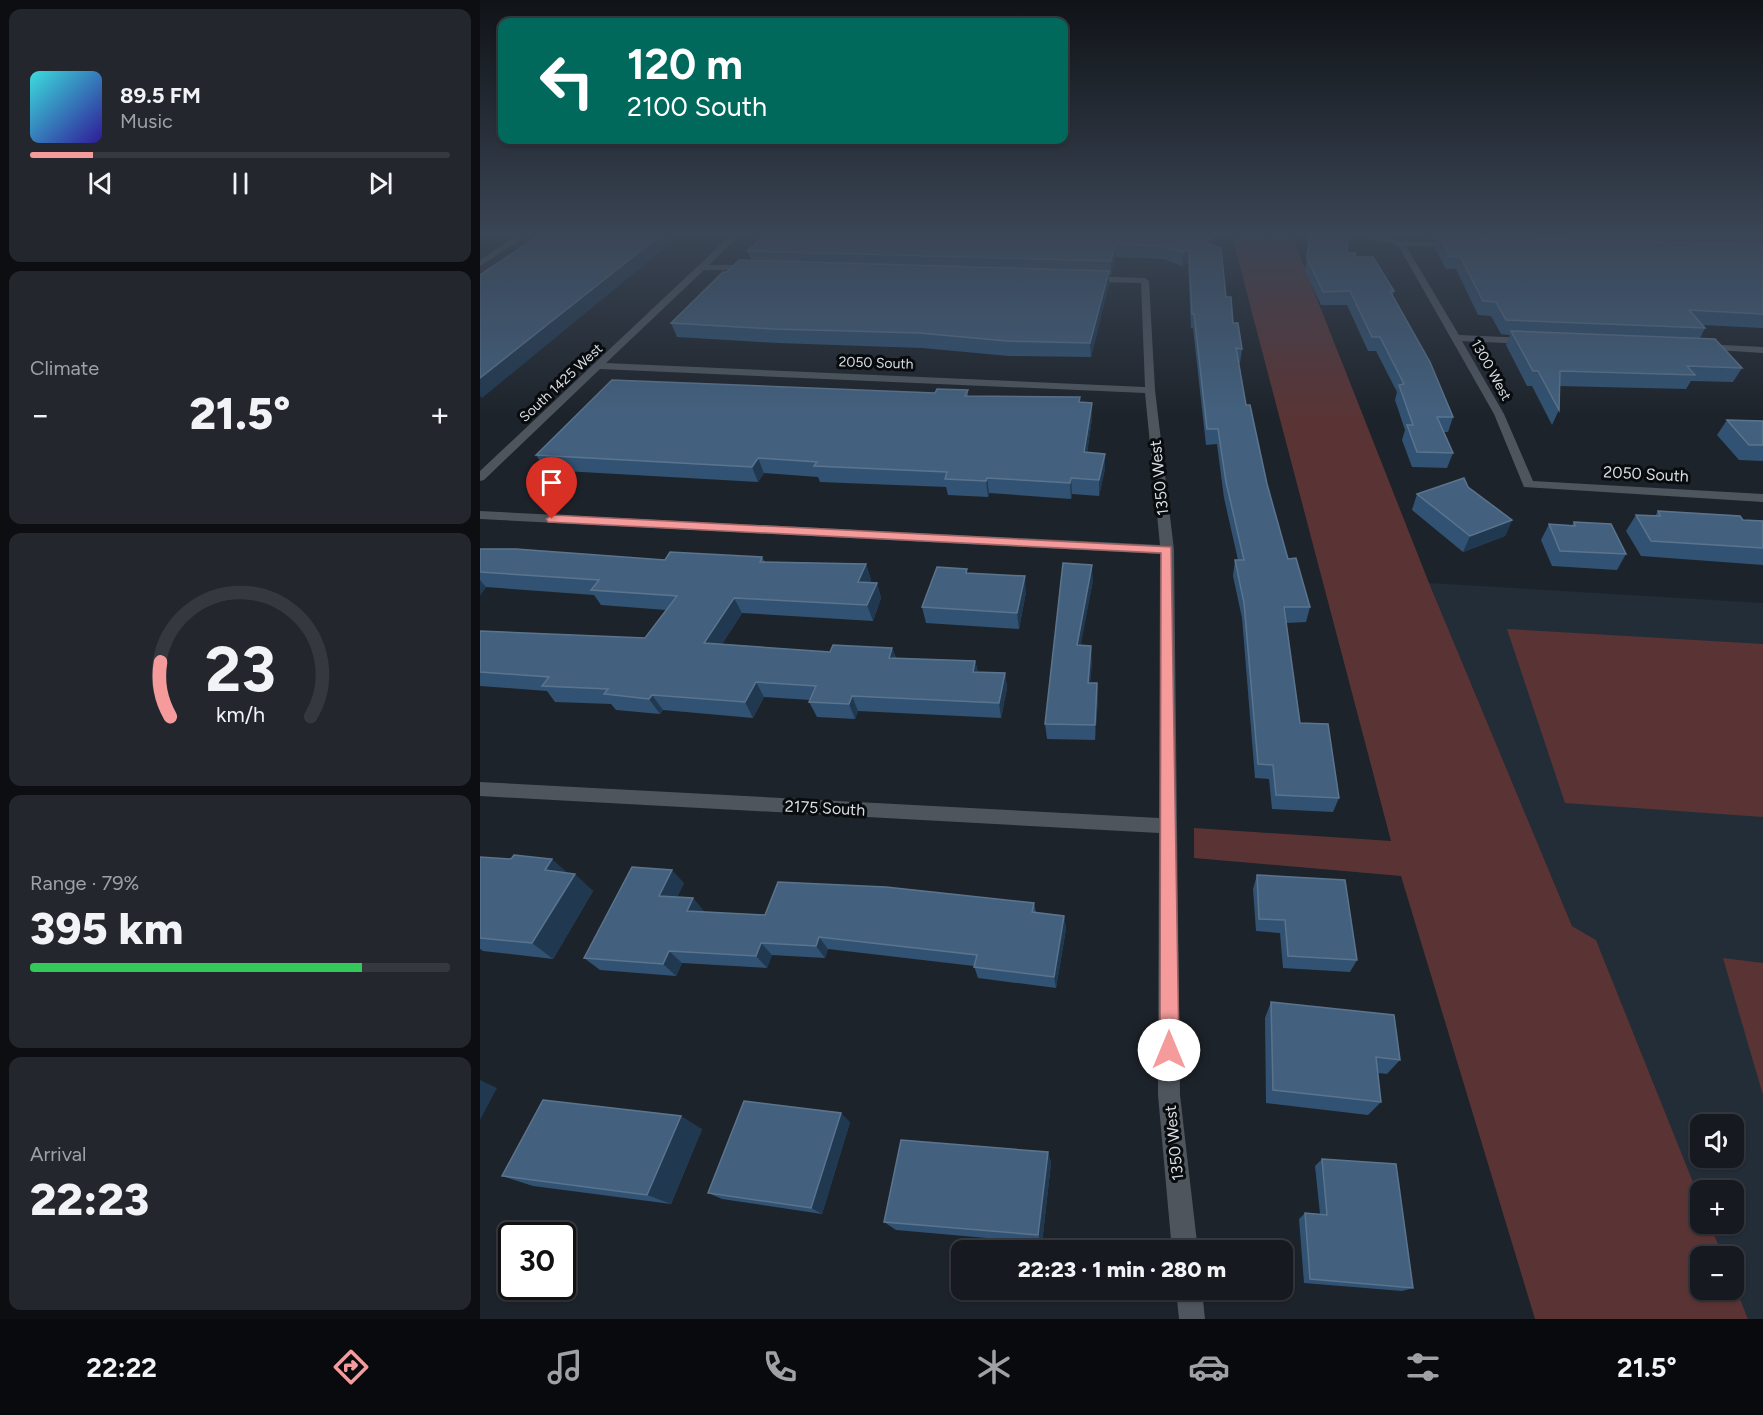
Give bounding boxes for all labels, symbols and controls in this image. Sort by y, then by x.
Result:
text: 120 m [627,39,743,90]
icon: left [528,42,606,120]
text: 89.5 FM [120,82,201,109]
text: 2100 South [627,90,767,123]
text: Music [120,109,173,133]
icon: previous [84,167,117,200]
icon: pause [224,167,257,200]
icon: next [364,167,397,200]
street label: 1300 West [1467,337,1515,403]
street label: South 1425 West [516,340,606,426]
street label: 2050 South [838,353,914,373]
text: Climate [30,356,99,380]
text: 21.5° [189,386,291,440]
text: − [30,395,51,434]
text: + [429,395,450,434]
street label: 1350 West [1146,439,1172,517]
pin [526,457,577,519]
street label: 2050 South [1603,462,1689,486]
icon: arrive [535,466,568,499]
text: 23 [205,632,275,707]
text: km/h [216,702,264,727]
street label: 2175 South [784,796,866,820]
text: Range · 79% [30,871,139,895]
text: 395 km [30,901,183,955]
position arrow [1137,1018,1201,1082]
street label: 1350 West [1161,1104,1187,1182]
map controls [1690,1114,1744,1300]
button: sound [1690,1114,1744,1168]
text: Arrival [30,1142,86,1166]
text: 22:23 [30,1172,149,1226]
button: + [1690,1180,1744,1234]
speed limit sign: 30 [498,1222,576,1300]
button: − [1690,1246,1744,1300]
text: 22:23 · 1 min · 280 m [1018,1256,1226,1283]
icon: directions [330,1346,372,1388]
icon: music [544,1346,586,1388]
icon: phone [759,1346,801,1388]
icon: climate [973,1346,1015,1388]
icon: car [1188,1346,1230,1388]
icon: filters [1402,1346,1444,1388]
text: 22:22 [86,1351,157,1384]
text: 21.5° [1617,1351,1677,1384]

